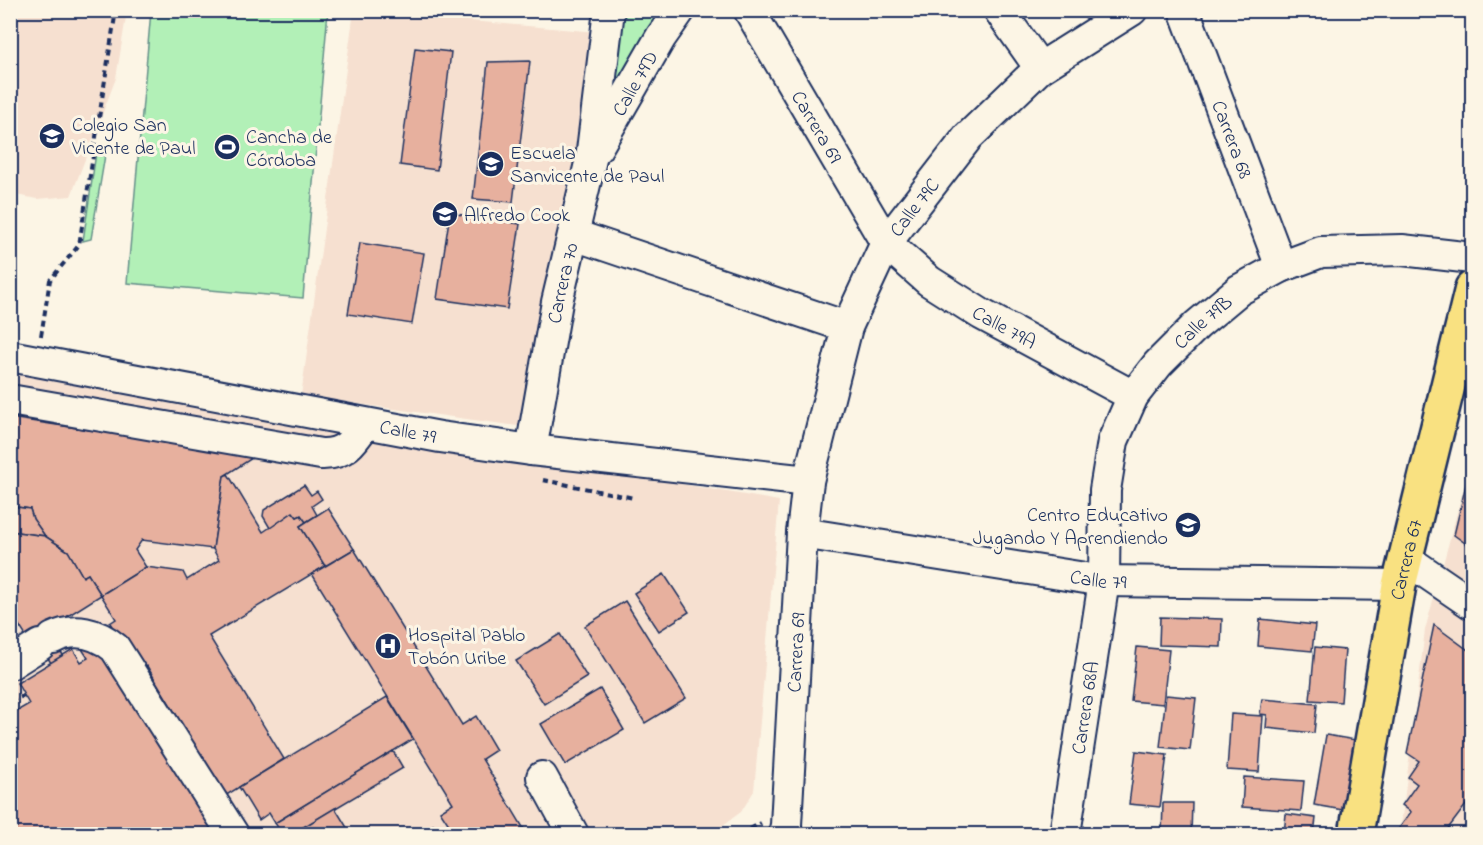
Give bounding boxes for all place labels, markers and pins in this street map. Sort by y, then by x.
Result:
place label: Colegio San Vicente de Paul [71,112,196,164]
school or university icon: Colegio San Vicente de Paul [37,121,67,151]
place label: Cancha de Córdoba [246,124,332,176]
sports icon: Cancha de Córdoba [212,132,242,162]
place label: Escuela Sanvicente de Paul [510,140,664,192]
school or university icon: Escuela Sanvicente de Paul [476,149,506,179]
school or university icon: Alfredo Cook [430,199,460,229]
place label: Alfredo Cook [464,202,570,231]
place label: Centro Educativo Jugando Y Aprendiendo [973,502,1168,555]
school or university icon: Centro Educativo Jugando Y Aprendiendo [1173,510,1203,540]
place label: Hospital Pablo Tobón Uribe [408,622,525,674]
hospital icon: Hospital Pablo Tobón Uribe [373,631,403,661]

